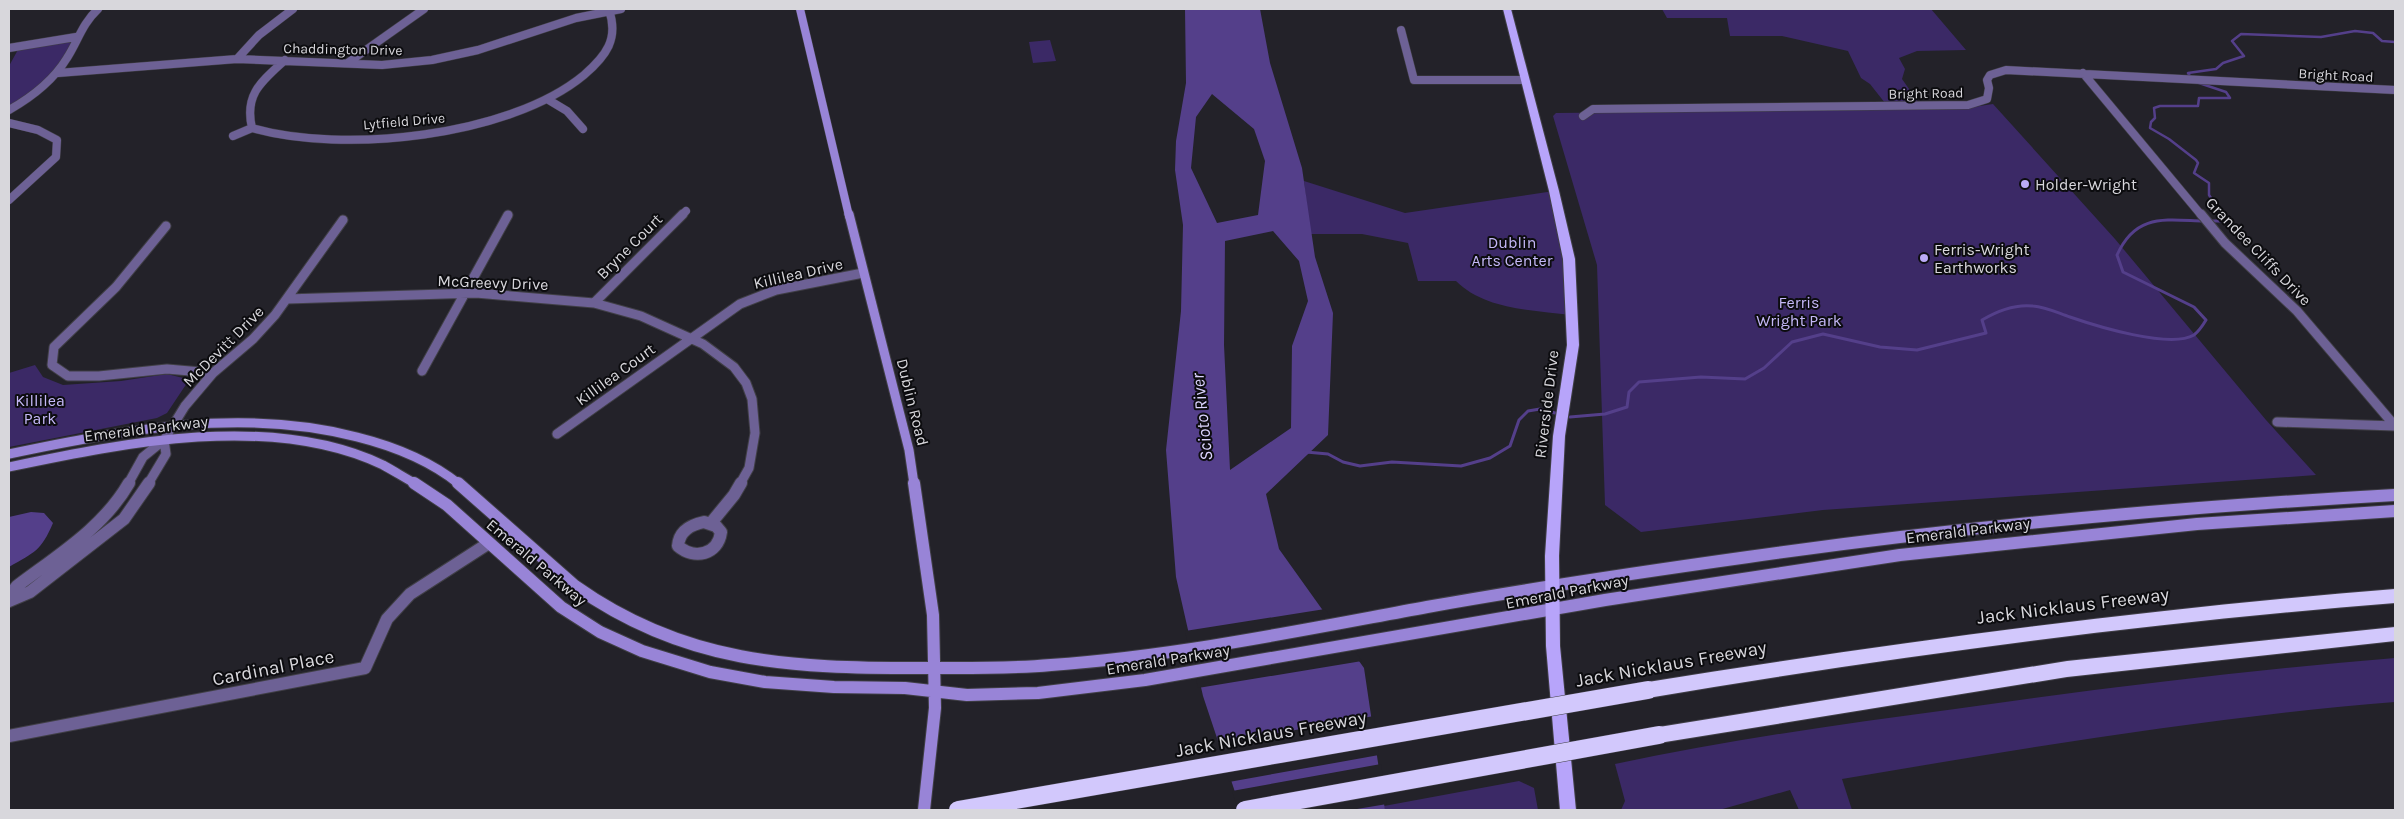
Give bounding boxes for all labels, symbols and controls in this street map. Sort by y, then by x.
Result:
street label: Chaddington Drive [283,40,403,59]
street label: Bright Road [2298,65,2374,86]
street label: Bright Road [1888,84,1964,103]
street label: Lytfield Drive [362,109,446,134]
place label: Holder-Wright [2035,175,2137,194]
marker: Holder-Wright [2019,178,2031,190]
street label: Grandee Cliffs Drive [2202,193,2315,310]
street label: Bryne Court [593,210,666,283]
park label: Dublin Arts Center [1472,233,1553,270]
place label: Ferris-Wright Earthworks [1934,240,2030,277]
marker: Ferris-Wright Earthworks [1918,252,1930,264]
street label: Killilea Drive [752,254,845,293]
street label: McGreevy Drive [437,271,549,294]
park label: Ferris Wright Park [1756,293,1842,330]
street label: McDevitt Drive [179,302,268,391]
street label: Killilea Court [572,339,659,410]
street label: Riverside Drive [1530,349,1563,459]
street label: Dublin Road [892,357,933,448]
water label: Scioto River [1186,371,1218,462]
park label: Killilea Park [15,391,65,428]
street label: Emerald Parkway [83,411,210,446]
street label: Emerald Parkway [1905,513,2032,548]
street label: Emerald Parkway [483,515,591,610]
street label: Emerald Parkway [1504,570,1631,613]
street label: Jack Nicklaus Freeway [1976,583,2171,629]
street label: Jack Nicklaus Freeway [1574,636,1769,692]
street label: Emerald Parkway [1105,640,1232,679]
street label: Cardinal Place [210,645,336,691]
street label: Jack Nicklaus Freeway [1174,706,1369,762]

